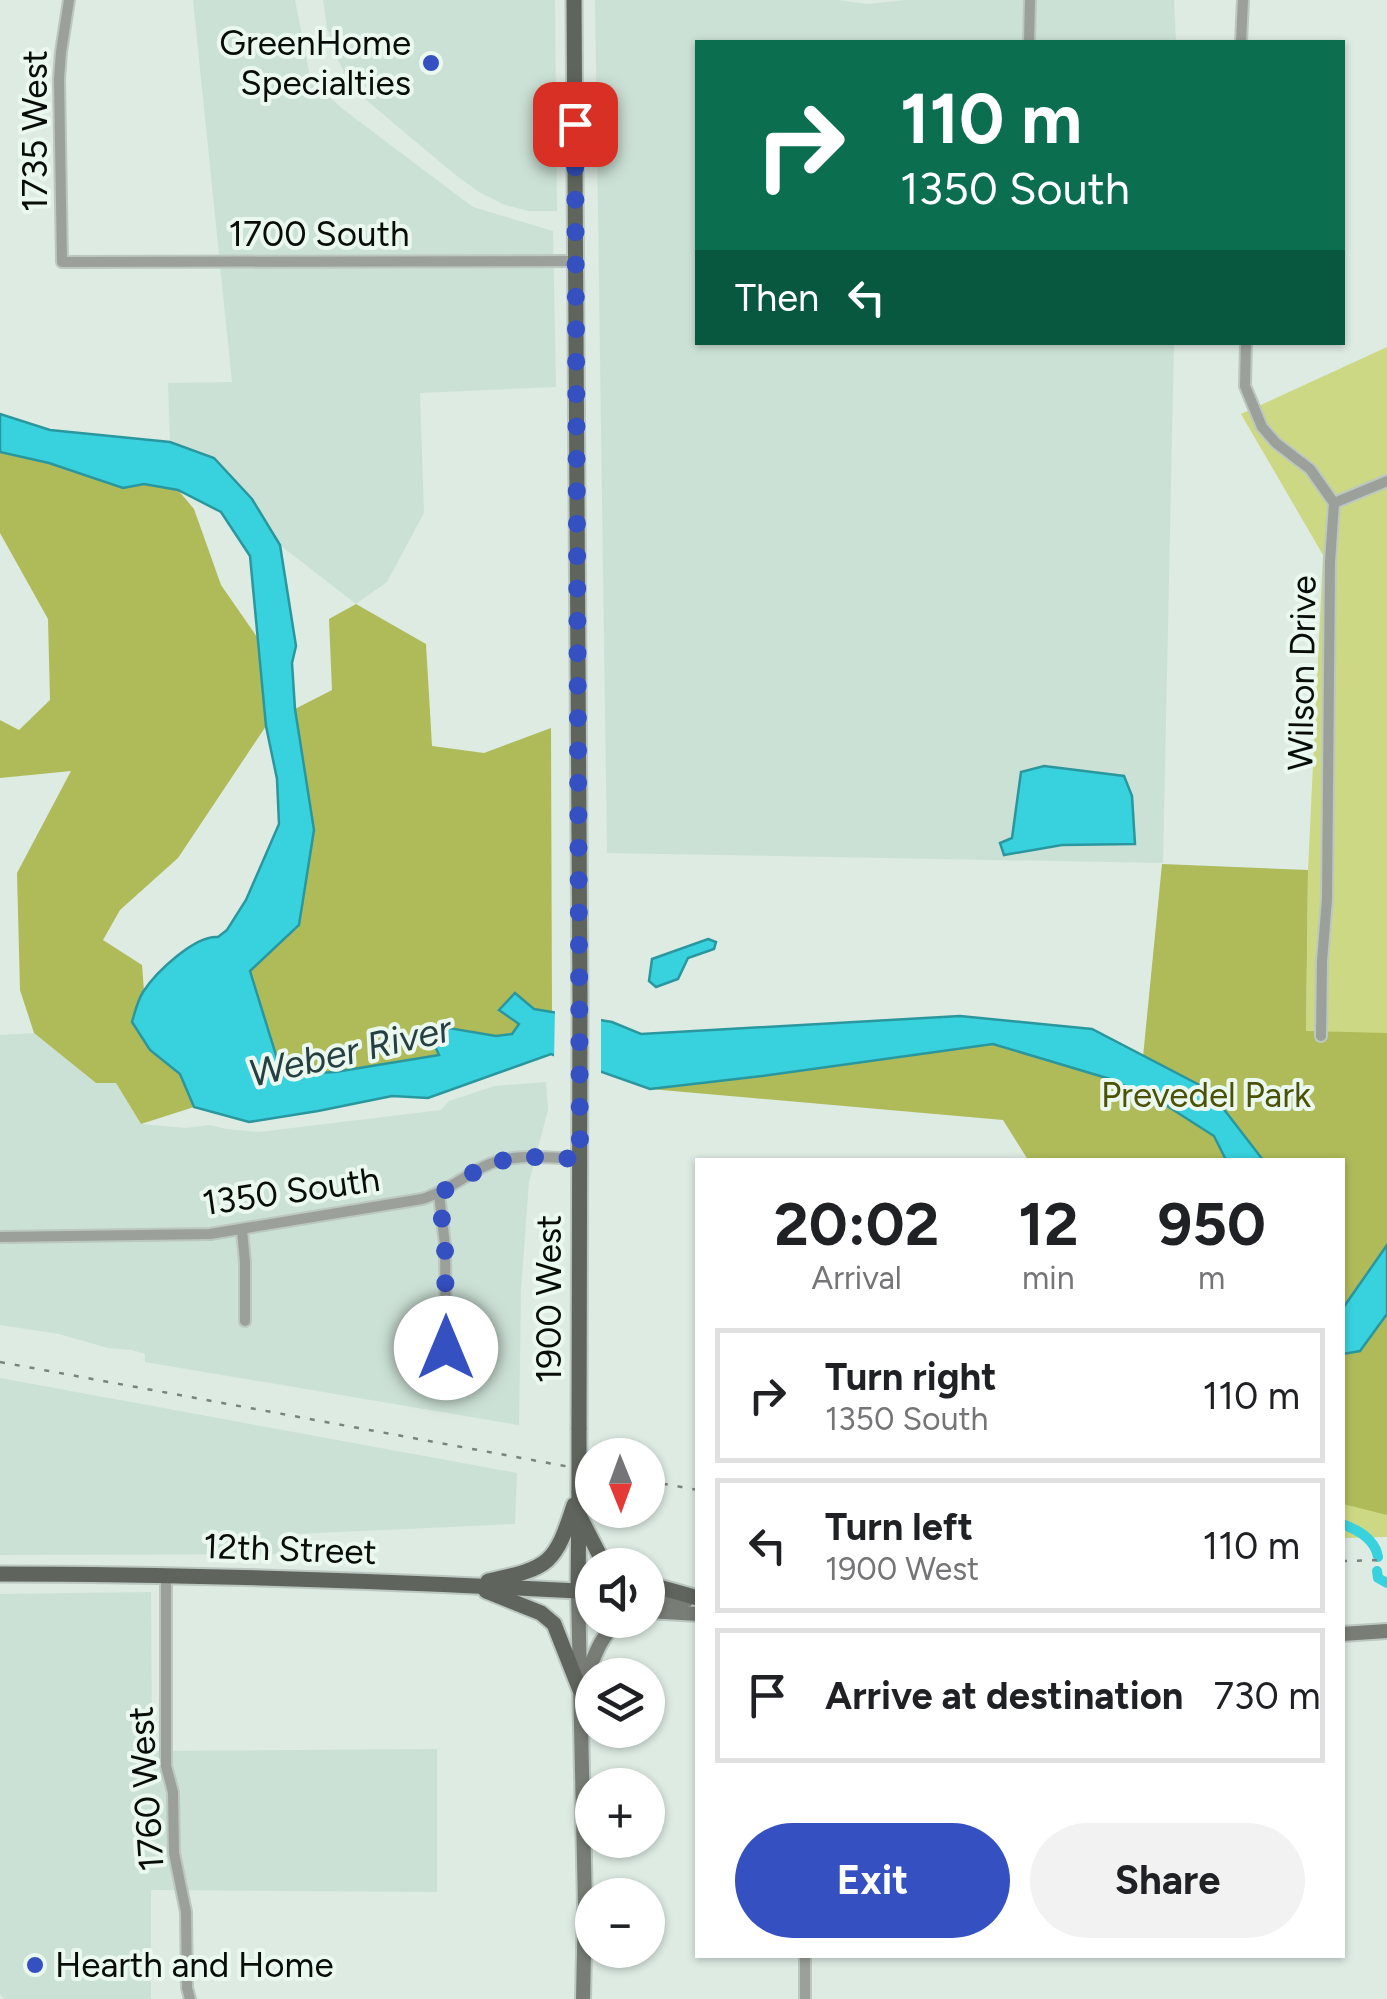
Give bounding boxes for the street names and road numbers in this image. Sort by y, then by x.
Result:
street label: 1735 West [14,50,56,212]
street label: 1700 South [229,213,409,255]
street label: Wilson Drive [1279,575,1325,771]
street label: 1350 South [200,1158,382,1224]
street label: 1900 West [528,1215,570,1383]
street label: 12th Street [203,1525,377,1573]
street label: 1760 West [119,1705,173,1873]

